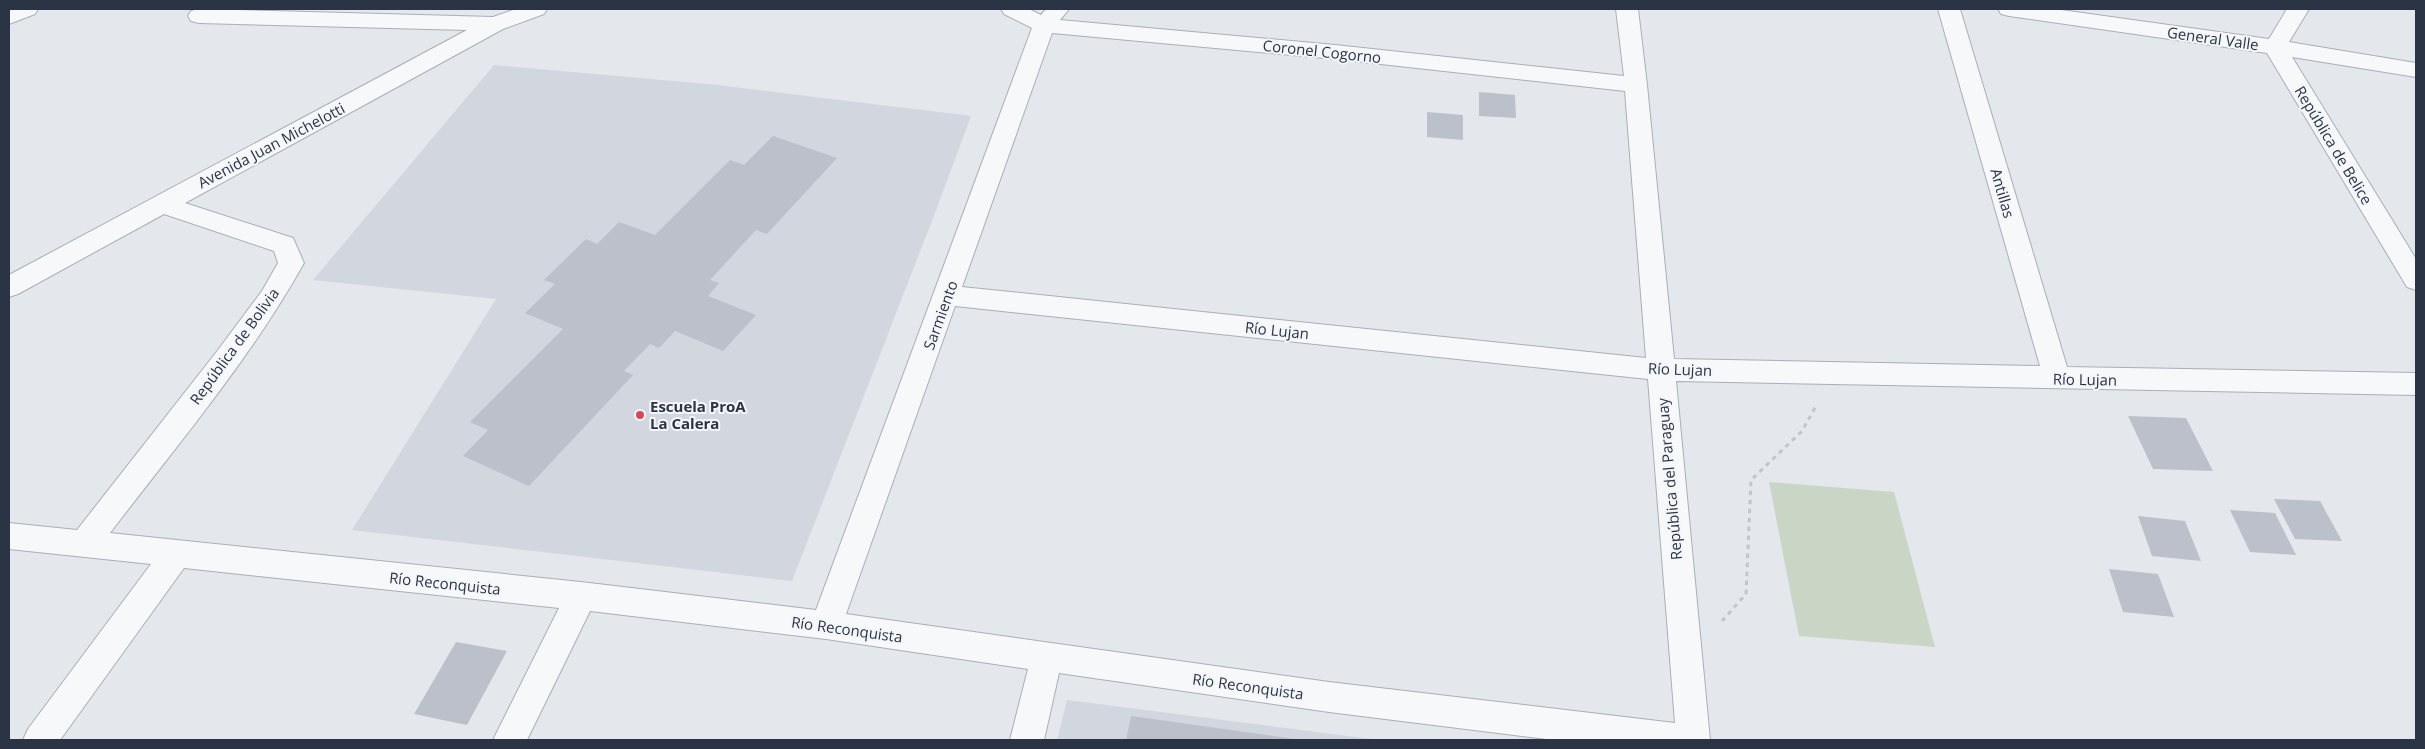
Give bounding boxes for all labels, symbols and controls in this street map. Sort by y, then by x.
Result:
street label: General Valle [2166,22,2260,54]
street label: Coronel Cogorno [1262,35,1382,67]
street label: República de Belice [2291,82,2377,208]
street label: Avenida Juan Michelotti [194,98,348,192]
street label: Antillas [1986,166,2020,220]
street label: Sarmiento [918,278,962,352]
street label: República de Bolivia [185,284,283,408]
street label: Río Lujan [1244,317,1310,343]
street label: Río Lujan [1648,358,1712,380]
street label: Río Lujan [2053,368,2117,390]
place label: Escuela ProA La Calera [650,396,746,433]
street label: República del Paraguay [1652,397,1686,561]
marker: Escuela ProA La Calera [634,409,646,421]
street label: Río Reconquista [388,567,502,599]
street label: Río Reconquista [790,611,904,647]
street label: Río Reconquista [1191,668,1305,704]

